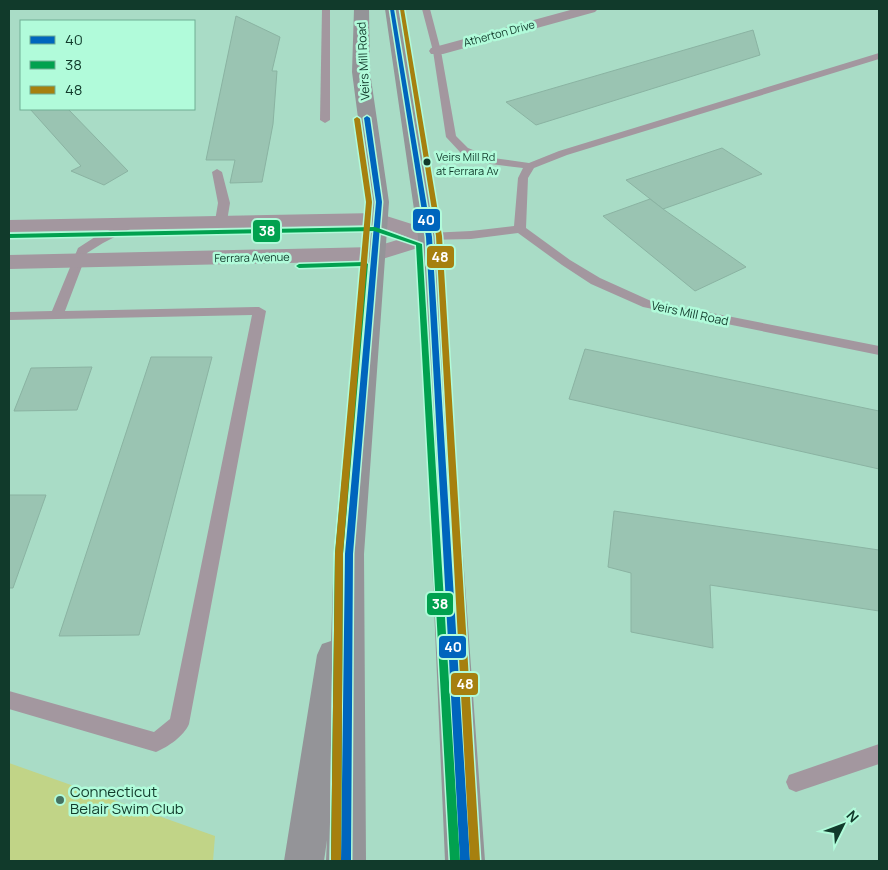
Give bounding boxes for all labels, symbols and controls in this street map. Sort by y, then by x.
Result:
street label: Atherton Drive [462,16,537,50]
legend [20,20,195,110]
street label: Veirs Mill Road [352,21,374,101]
text: 40 [65,29,83,50]
text: 38 [65,54,82,75]
text: 48 [65,79,83,100]
place label: Veirs Mill Rd at Ferrara Av [436,149,499,178]
marker: Veirs Mill Rd at Ferrara Av [422,157,432,167]
line badge: 40 [412,208,441,232]
text: 40 [417,210,435,229]
line badge: 38 [252,219,281,243]
text: 38 [259,221,275,240]
line badge: 48 [426,245,455,269]
text: 48 [431,247,449,266]
street label: Ferrara Avenue [214,249,290,265]
street label: Veirs Mill Road [650,297,730,329]
line badge: 38 [426,592,454,616]
text: 38 [432,594,448,613]
line badge: 40 [438,635,467,659]
text: 40 [444,637,462,656]
line badge: 48 [450,672,479,696]
text: 48 [456,674,474,693]
place label: Connecticut Belair Swim Club [70,781,184,819]
marker: Connecticut Belair Swim Club [54,794,66,806]
north arrow [818,800,868,850]
text: N [843,806,863,826]

